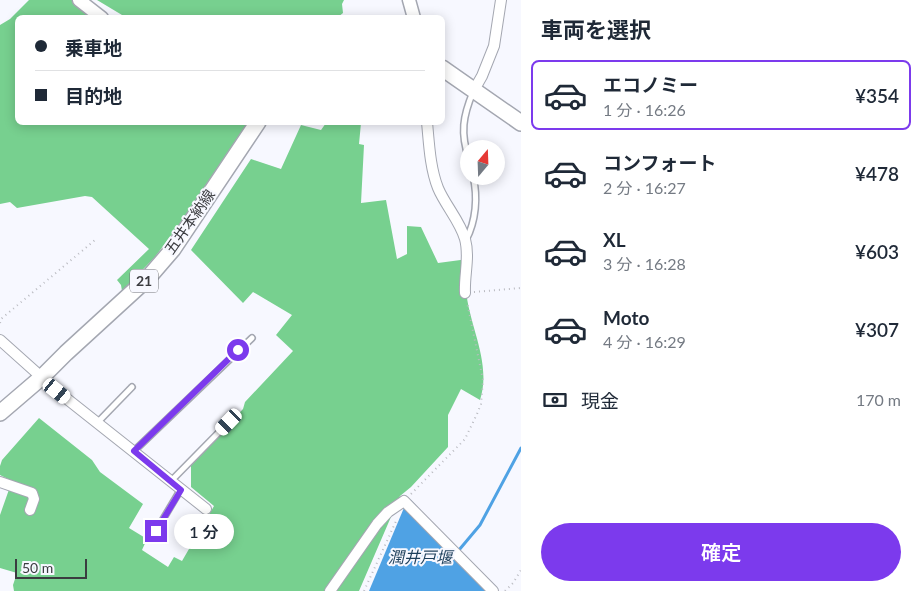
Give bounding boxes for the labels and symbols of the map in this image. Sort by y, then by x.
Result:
north arrow [460,140,505,185]
street label: 五井本納線 [160,186,218,257]
road number: 21 [130,270,158,292]
route start [227,339,249,361]
car [40,376,73,406]
car [213,406,244,438]
callout: 1 分 [174,514,234,548]
route end [145,520,167,542]
water label: 潤井戸堰 [388,547,455,566]
scale bar [15,556,88,579]

